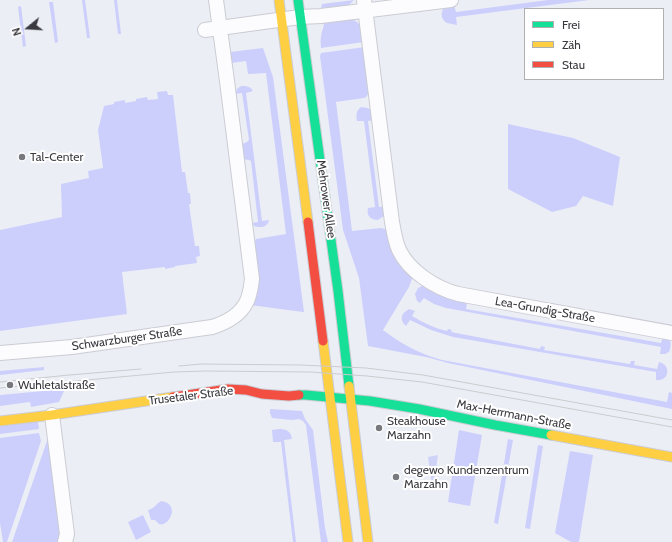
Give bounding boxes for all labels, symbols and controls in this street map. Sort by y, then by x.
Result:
north arrow [8,8,48,48]
legend [524,8,664,80]
text: Frei [562,17,580,32]
text: N [9,26,24,38]
text: Zäh [562,37,581,52]
text: Stau [562,57,585,72]
place label: Tal-Center [30,150,83,164]
marker: Tal-Center [17,152,27,162]
street label: Mehrower Allee [313,159,339,239]
street label: Lea-Grundig-Straße [494,294,596,326]
street label: Schwarzburger Straße [71,324,183,354]
place label: Wuhletalstraße [18,378,95,392]
marker: Wuhletalstraße [5,380,15,390]
street label: Trusetaler Straße [148,384,234,408]
street label: Max-Herrmann-Straße [456,397,572,433]
place label: Steakhouse Marzahn [387,414,446,442]
marker: Steakhouse Marzahn [374,423,384,433]
place label: degewo Kundenzentrum Marzahn [404,463,529,491]
marker: degewo Kundenzentrum Marzahn [391,472,401,482]

